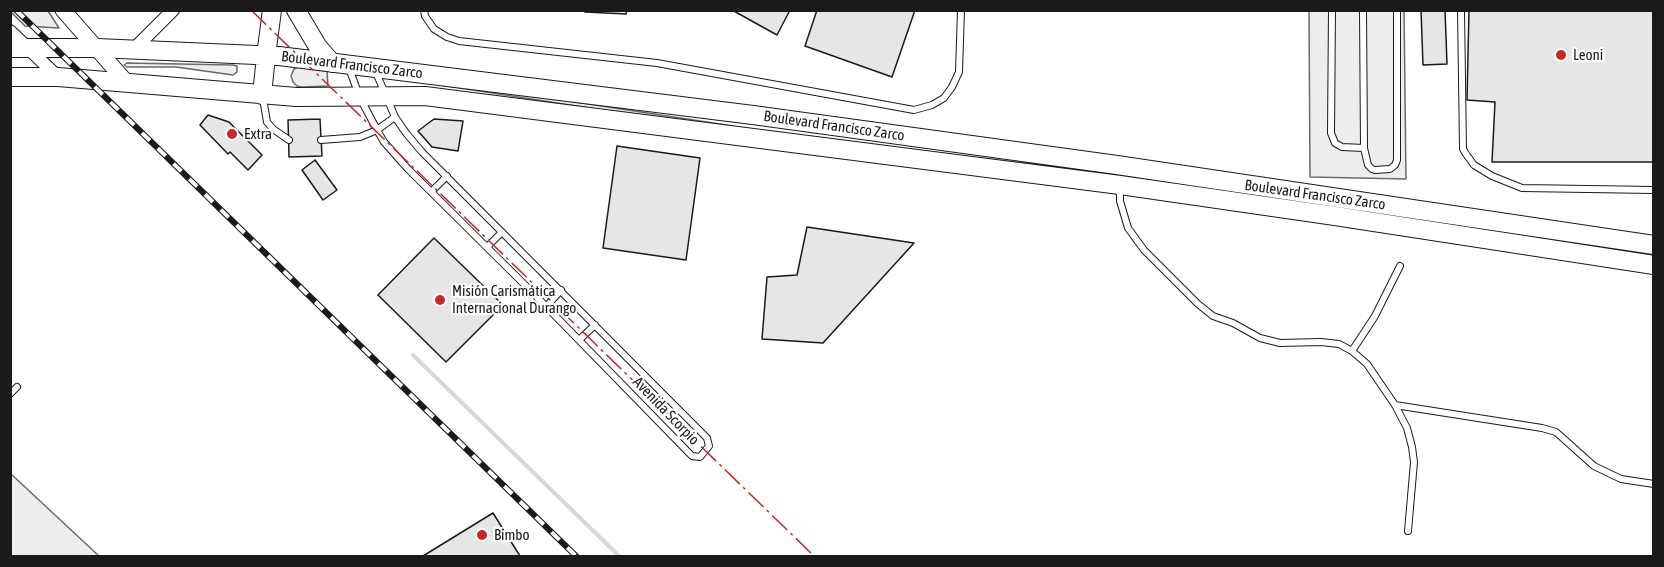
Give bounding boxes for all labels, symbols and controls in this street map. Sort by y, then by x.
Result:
place label: Leoni [1573,46,1603,64]
street label: Boulevard Francisco Zarco [280,47,424,83]
marker: Leoni [1554,48,1568,62]
street label: Boulevard Francisco Zarco [762,107,906,145]
place label: Extra [244,125,272,143]
marker: Extra [225,127,239,141]
street label: Boulevard Francisco Zarco [1243,176,1387,214]
place label: Misión Carismática Internacional Durango [452,282,576,317]
marker: Misión Carismática Internacional Durango [433,293,447,307]
street label: Avenida Scorpio [629,373,703,449]
place label: Bimbo [494,526,530,544]
marker: Bimbo [475,528,489,542]

